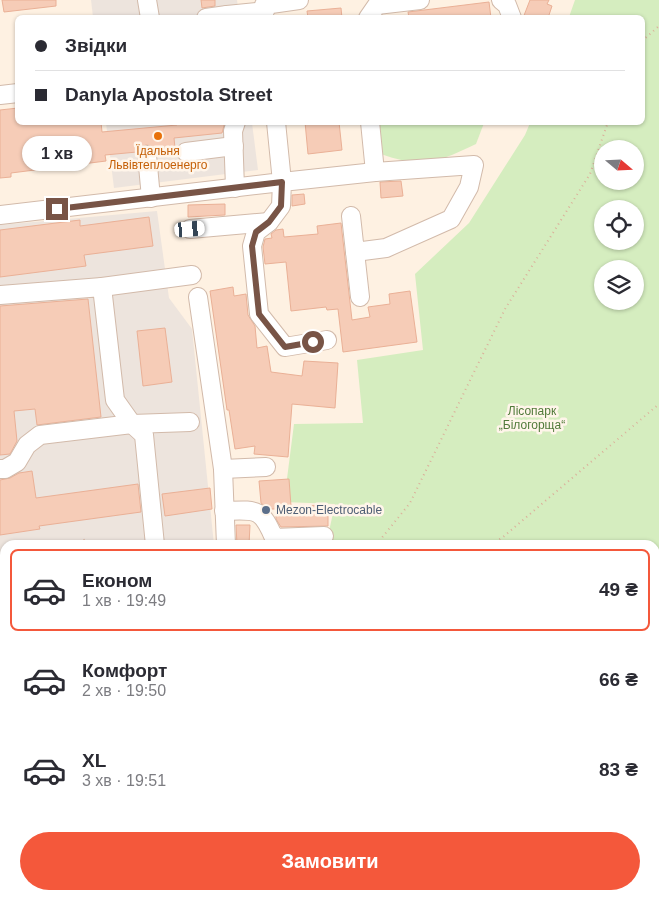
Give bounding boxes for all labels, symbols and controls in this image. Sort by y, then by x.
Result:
text: Звідки [65,35,127,56]
text: Danyla Apostola Street [65,84,272,105]
marker: Їдальня Львівтеплоенерго [152,130,164,142]
callout: 1 хв [22,136,92,172]
north arrow [594,140,644,190]
map controls [594,140,644,310]
place label: Їдальня Львівтеплоенерго [108,144,208,172]
text: 1 хв [41,145,73,162]
route end [46,198,68,220]
button: locate [594,200,644,250]
car [174,220,205,238]
button: layers [594,260,644,310]
route start [302,331,324,353]
park label: Лісопарк „Білогорща“ [499,404,565,432]
place label: Mezon-Electrocable [276,503,382,517]
marker: Mezon-Electrocable [260,504,272,516]
icon: car [22,568,67,613]
text: Економ [82,570,152,591]
text: 49 ₴ [599,579,638,600]
text: 1 хв · 19:49 [82,592,166,609]
icon: car [22,658,67,703]
text: Комфорт [82,660,167,681]
text: 66 ₴ [599,669,638,690]
text: 2 хв · 19:50 [82,682,166,699]
icon: car [22,748,67,793]
text: XL [82,750,106,771]
text: 83 ₴ [599,759,638,780]
text: 3 хв · 19:51 [82,772,166,789]
button: Замовити [20,832,640,890]

